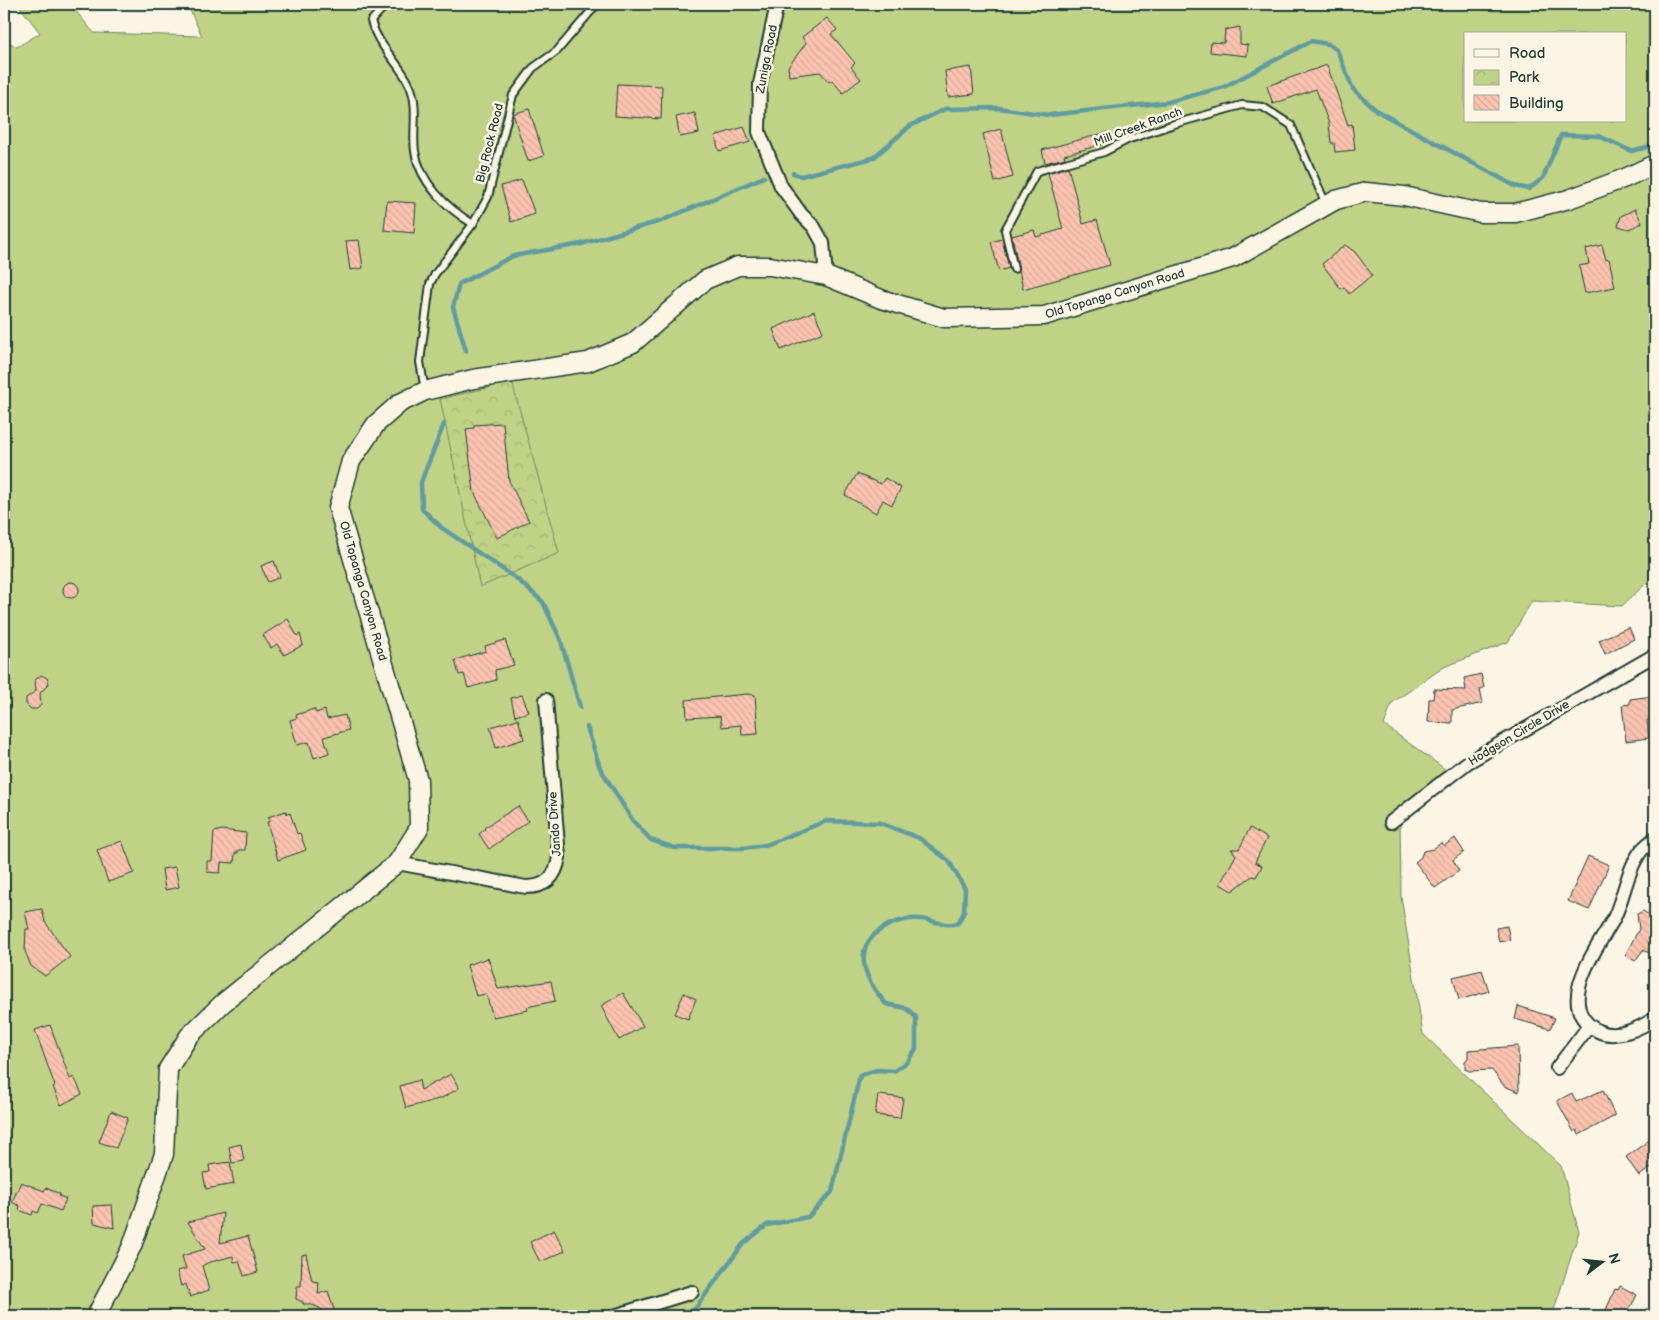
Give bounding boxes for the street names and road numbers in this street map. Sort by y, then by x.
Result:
street label: Zuniga Road [753,23,781,95]
street label: Big Rock Road [473,102,507,184]
street label: Mill Creek Ranch [1092,104,1185,150]
street label: Old Topanga Canyon Road [1044,266,1187,322]
street label: Old Topanga Canyon Road [336,519,390,663]
street label: Hodgson Circle Drive [1466,697,1572,769]
street label: Jando Drive [545,791,565,857]

